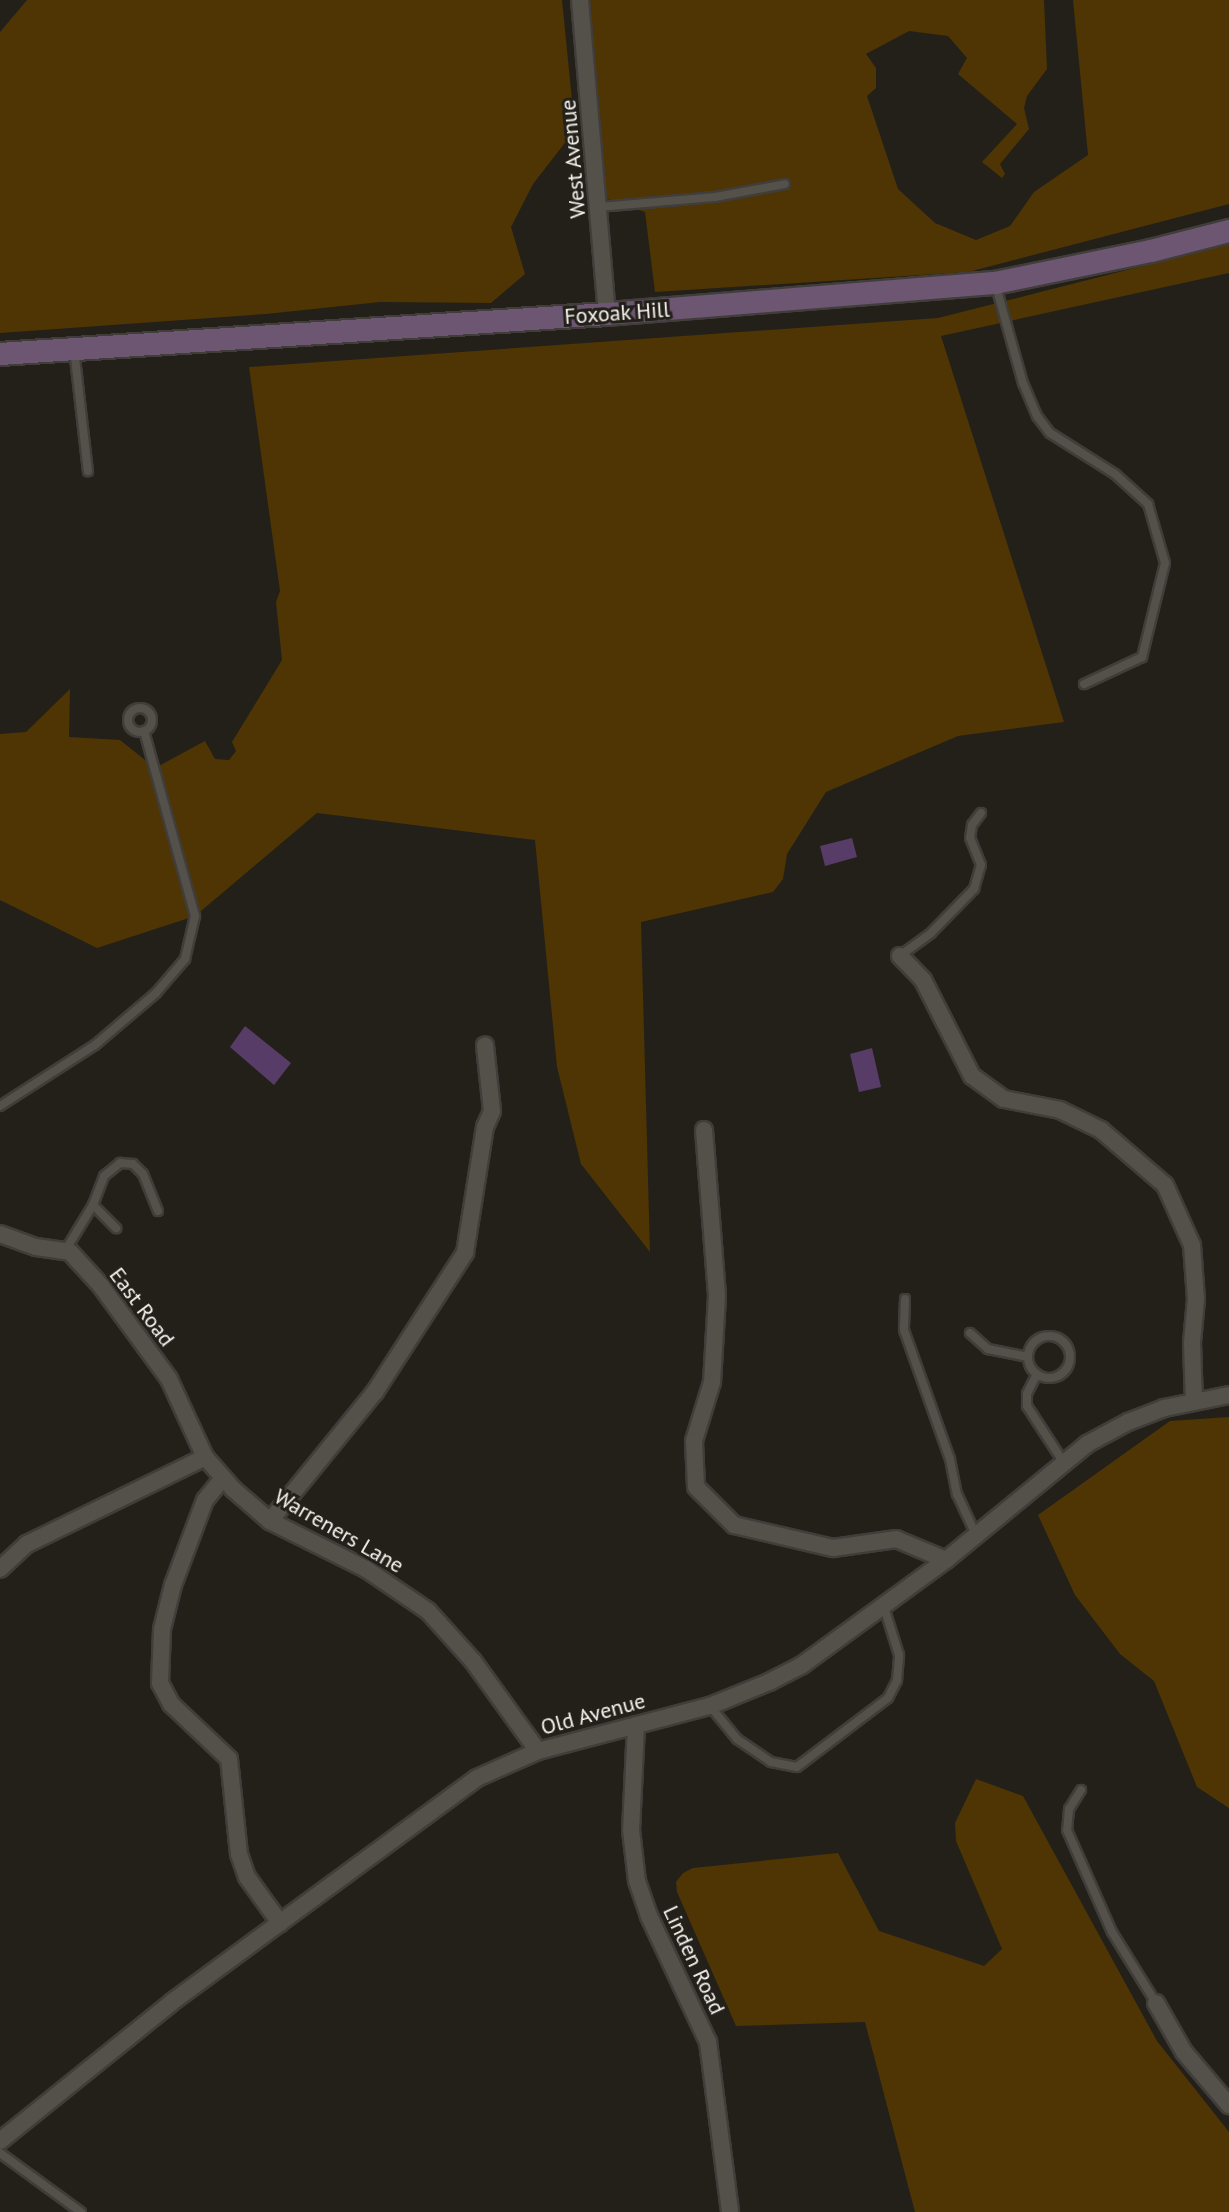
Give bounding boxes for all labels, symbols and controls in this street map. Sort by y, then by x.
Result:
street label: West Avenue [555,98,591,220]
street label: Foxoak Hill [563,296,671,330]
street label: East Road [104,1262,180,1352]
street label: Warreners Lane [270,1483,408,1579]
street label: Old Avenue [537,1687,649,1741]
street label: Linden Road [657,1901,731,2019]

